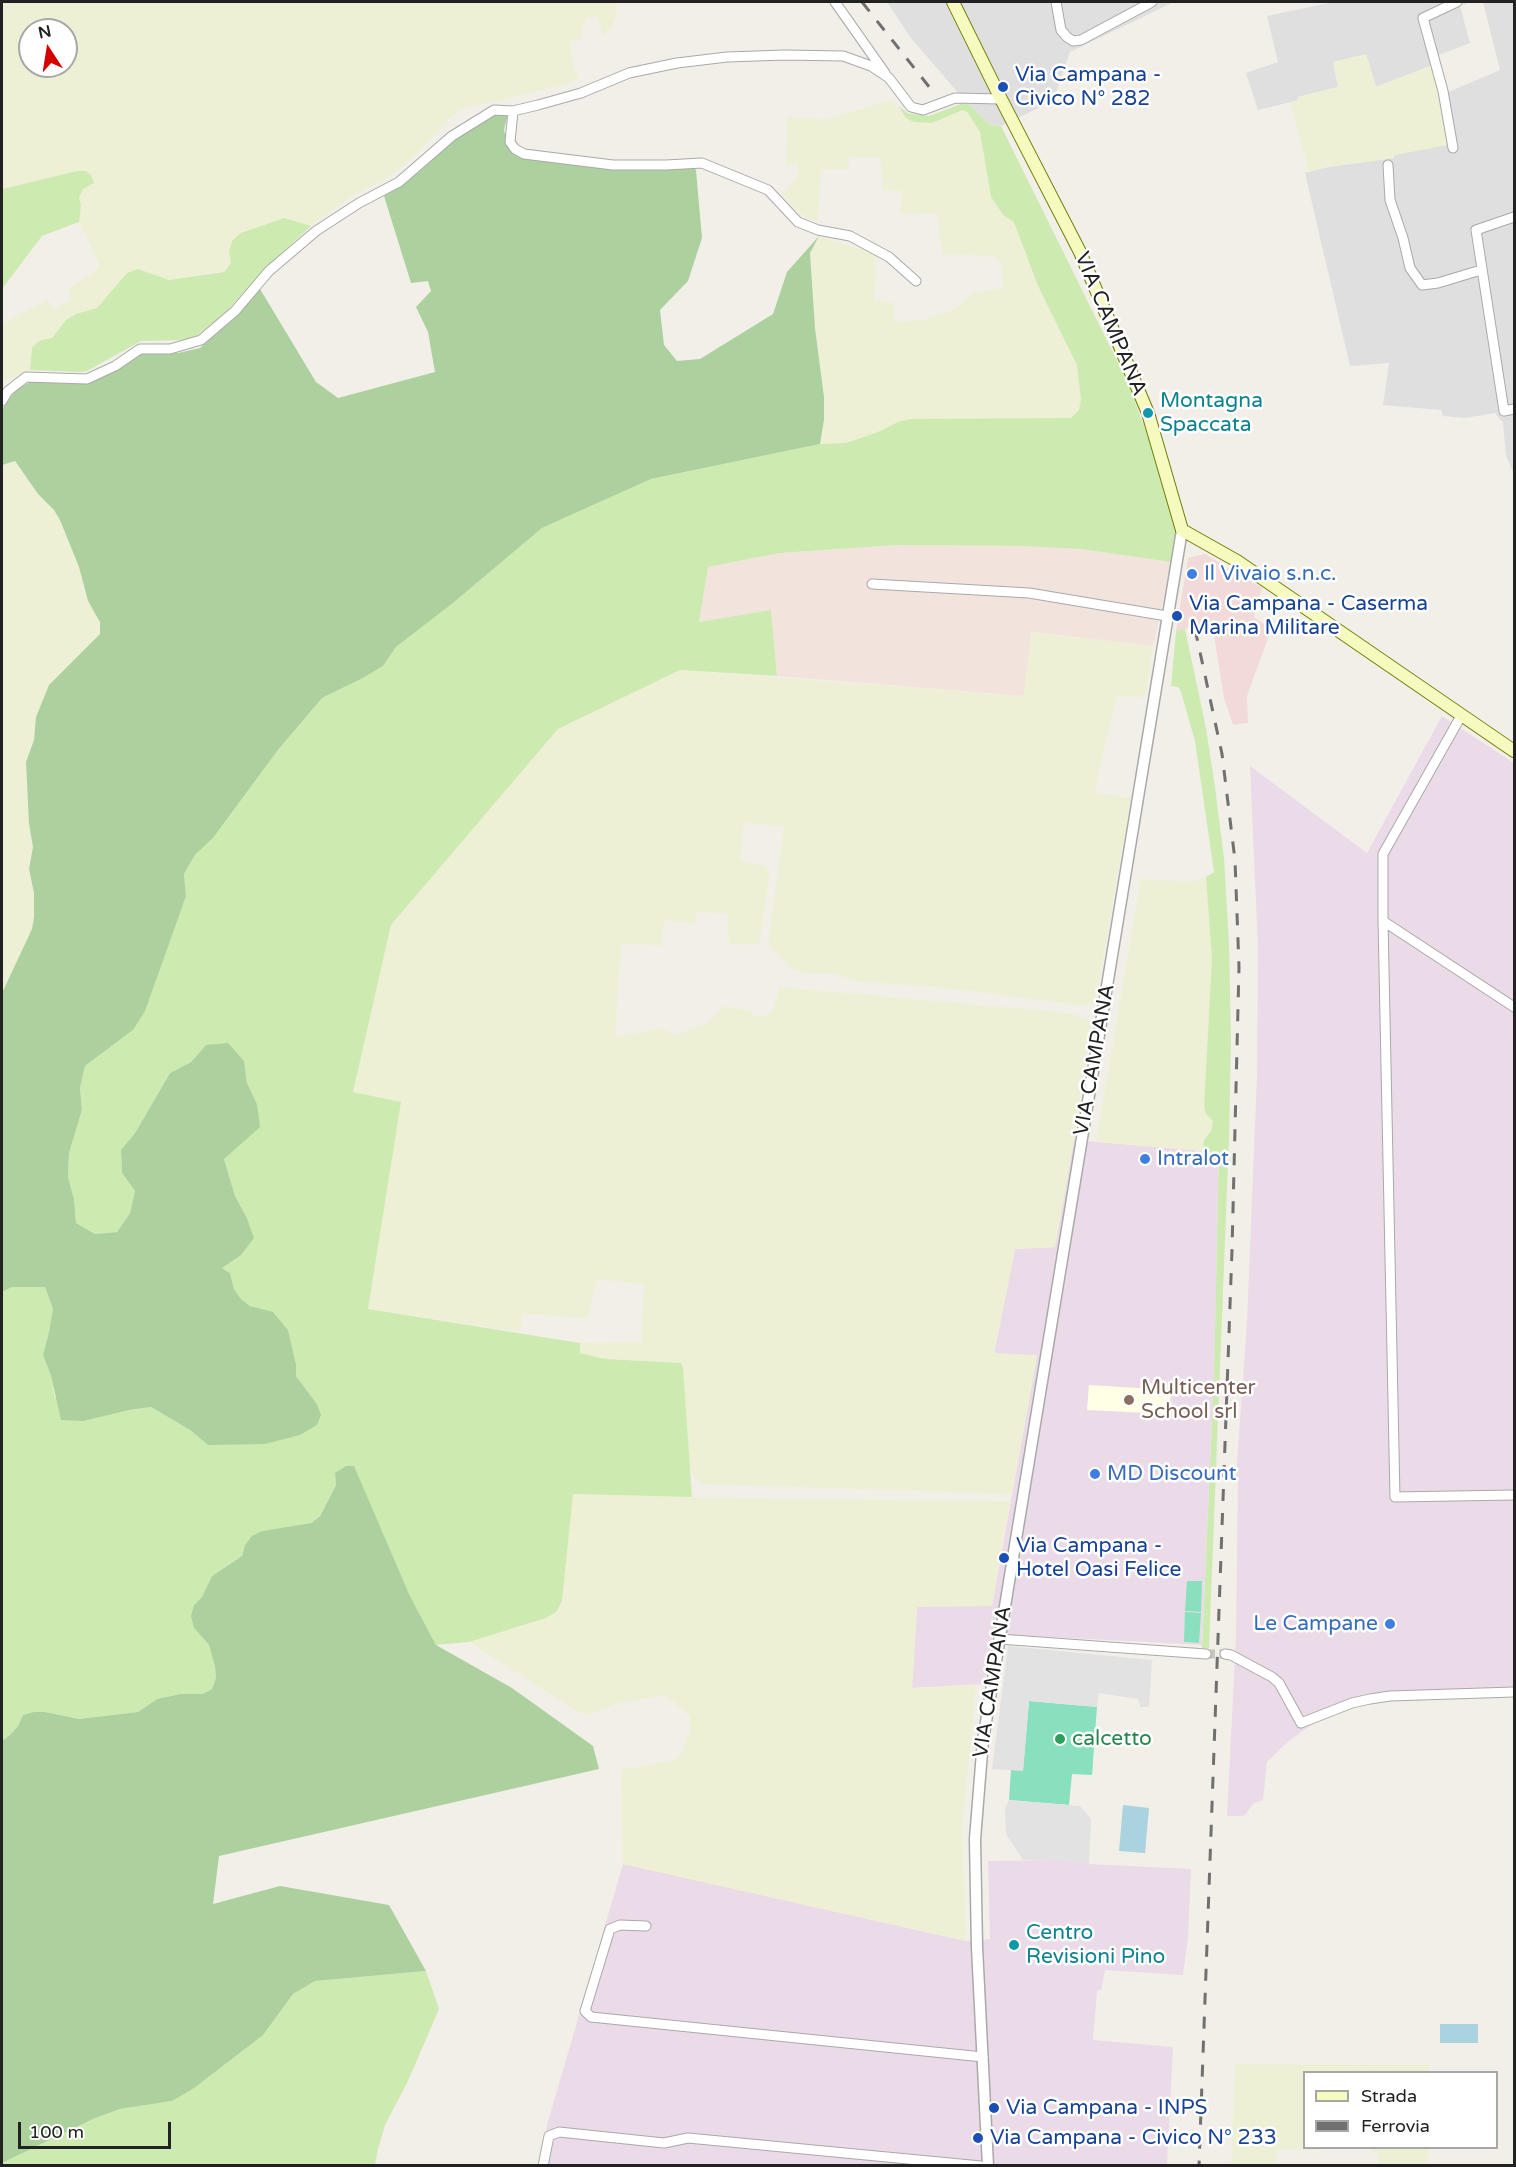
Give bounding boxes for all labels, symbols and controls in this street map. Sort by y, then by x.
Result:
north arrow [18,18,78,78]
text: N [36,21,53,43]
place label: Via Campana - Civico N° 282 [1015,62,1161,112]
marker: Via Campana - Civico N° 282 [996,80,1010,94]
street label: VIA CAMPANA [1068,248,1152,400]
place label: Montagna Spaccata [1160,388,1263,438]
marker: Montagna Spaccata [1141,406,1155,420]
place label: Il Vivaio s.n.c. [1204,561,1337,587]
marker: Il Vivaio s.n.c. [1185,567,1199,581]
place label: Via Campana - Caserma Marina Militare [1189,591,1428,641]
marker: Via Campana - Caserma Marina Militare [1170,609,1184,623]
street label: VIA CAMPANA [1069,982,1121,1138]
place label: Intralot [1157,1146,1229,1172]
marker: Intralot [1138,1152,1152,1166]
place label: Multicenter School srl [1141,1375,1256,1425]
marker: Multicenter School srl [1122,1393,1136,1407]
place label: MD Discount [1107,1461,1237,1487]
marker: MD Discount [1088,1467,1102,1481]
place label: Via Campana - Hotel Oasi Felice [1016,1533,1181,1583]
marker: Via Campana - Hotel Oasi Felice [997,1551,1011,1565]
street label: VIA CAMPANA [969,1604,1017,1760]
place label: Le Campane [1253,1611,1378,1637]
marker: Le Campane [1383,1617,1397,1631]
place label: calcetto [1072,1726,1152,1752]
marker: calcetto [1053,1732,1067,1746]
place label: Centro Revisioni Pino [1026,1920,1165,1970]
marker: Centro Revisioni Pino [1007,1938,1021,1952]
legend [1303,2071,1498,2149]
text: Strada [1361,2085,1417,2107]
place label: Via Campana - INPS [1006,2095,1208,2121]
marker: Via Campana - INPS [987,2101,1001,2115]
scale bar [21,2110,174,2148]
text: Ferrovia [1361,2115,1430,2137]
text: 100 m [29,2121,84,2143]
place label: Via Campana - Civico N° 233 [990,2125,1277,2151]
marker: Via Campana - Civico N° 233 [971,2131,985,2145]

